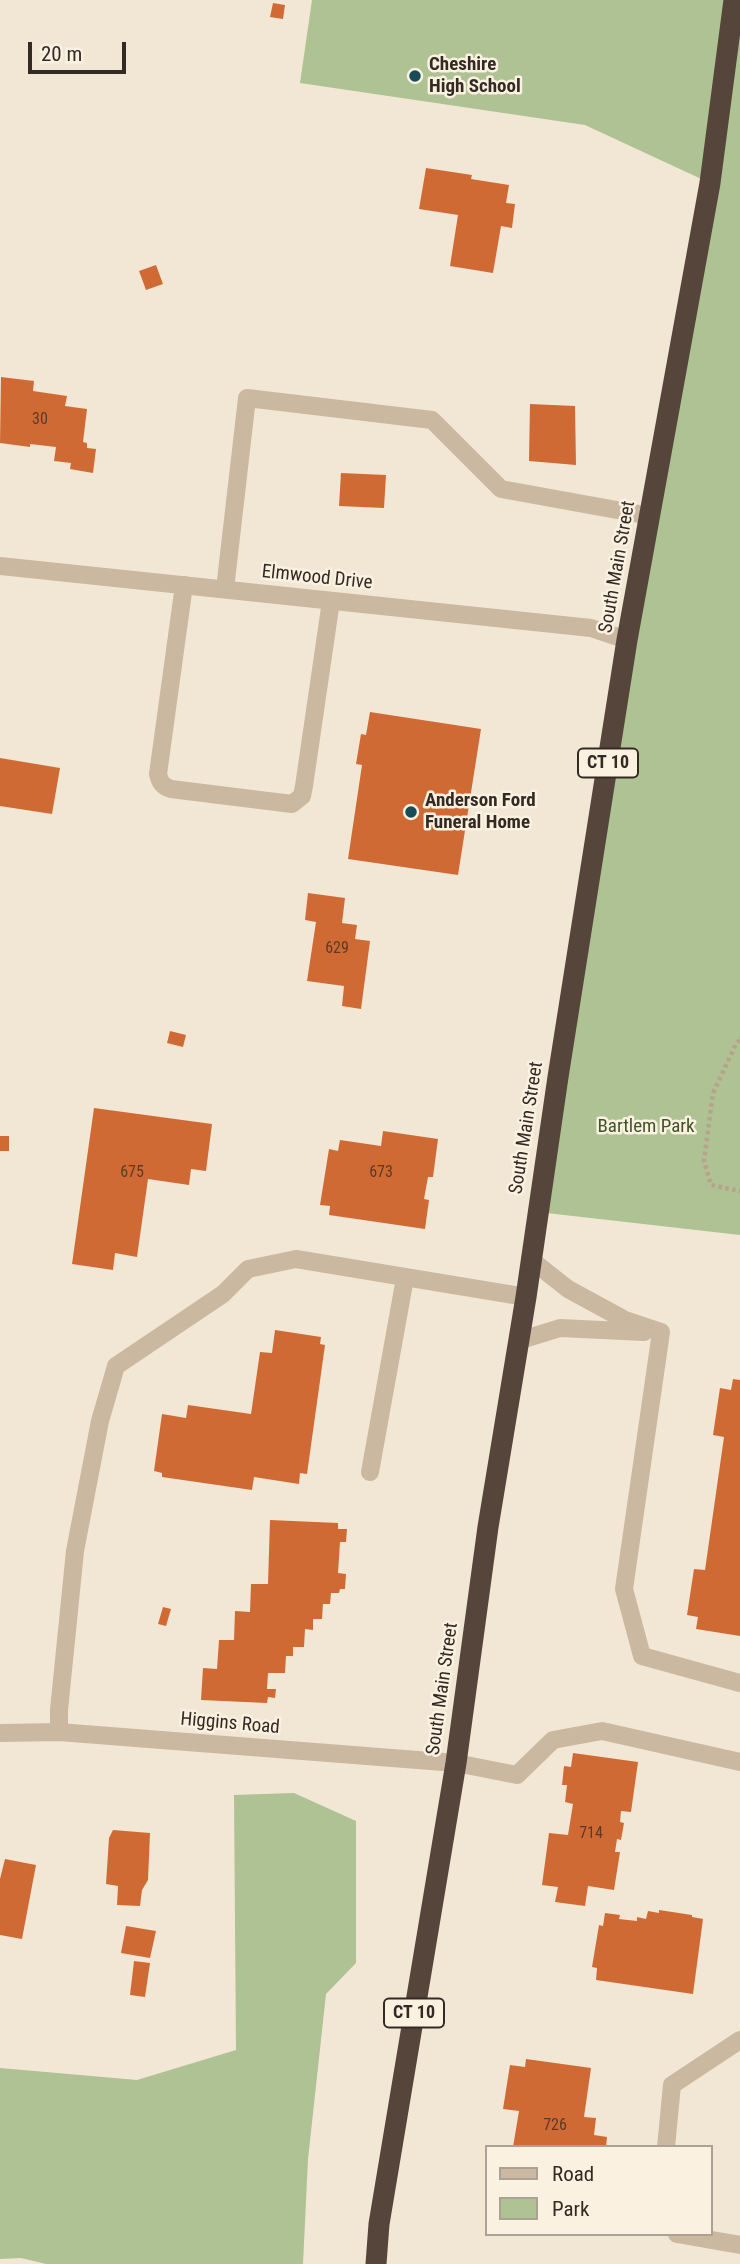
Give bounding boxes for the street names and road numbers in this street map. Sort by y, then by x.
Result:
street label: South Main Street [595,499,641,635]
street label: Elmwood Drive [260,561,374,595]
road number: CT 10 [578,748,638,778]
street label: South Main Street [505,1060,549,1196]
street label: South Main Street [422,1621,464,1757]
street label: Higgins Road [179,1708,281,1740]
road number: CT 10 [384,1998,444,2027]

